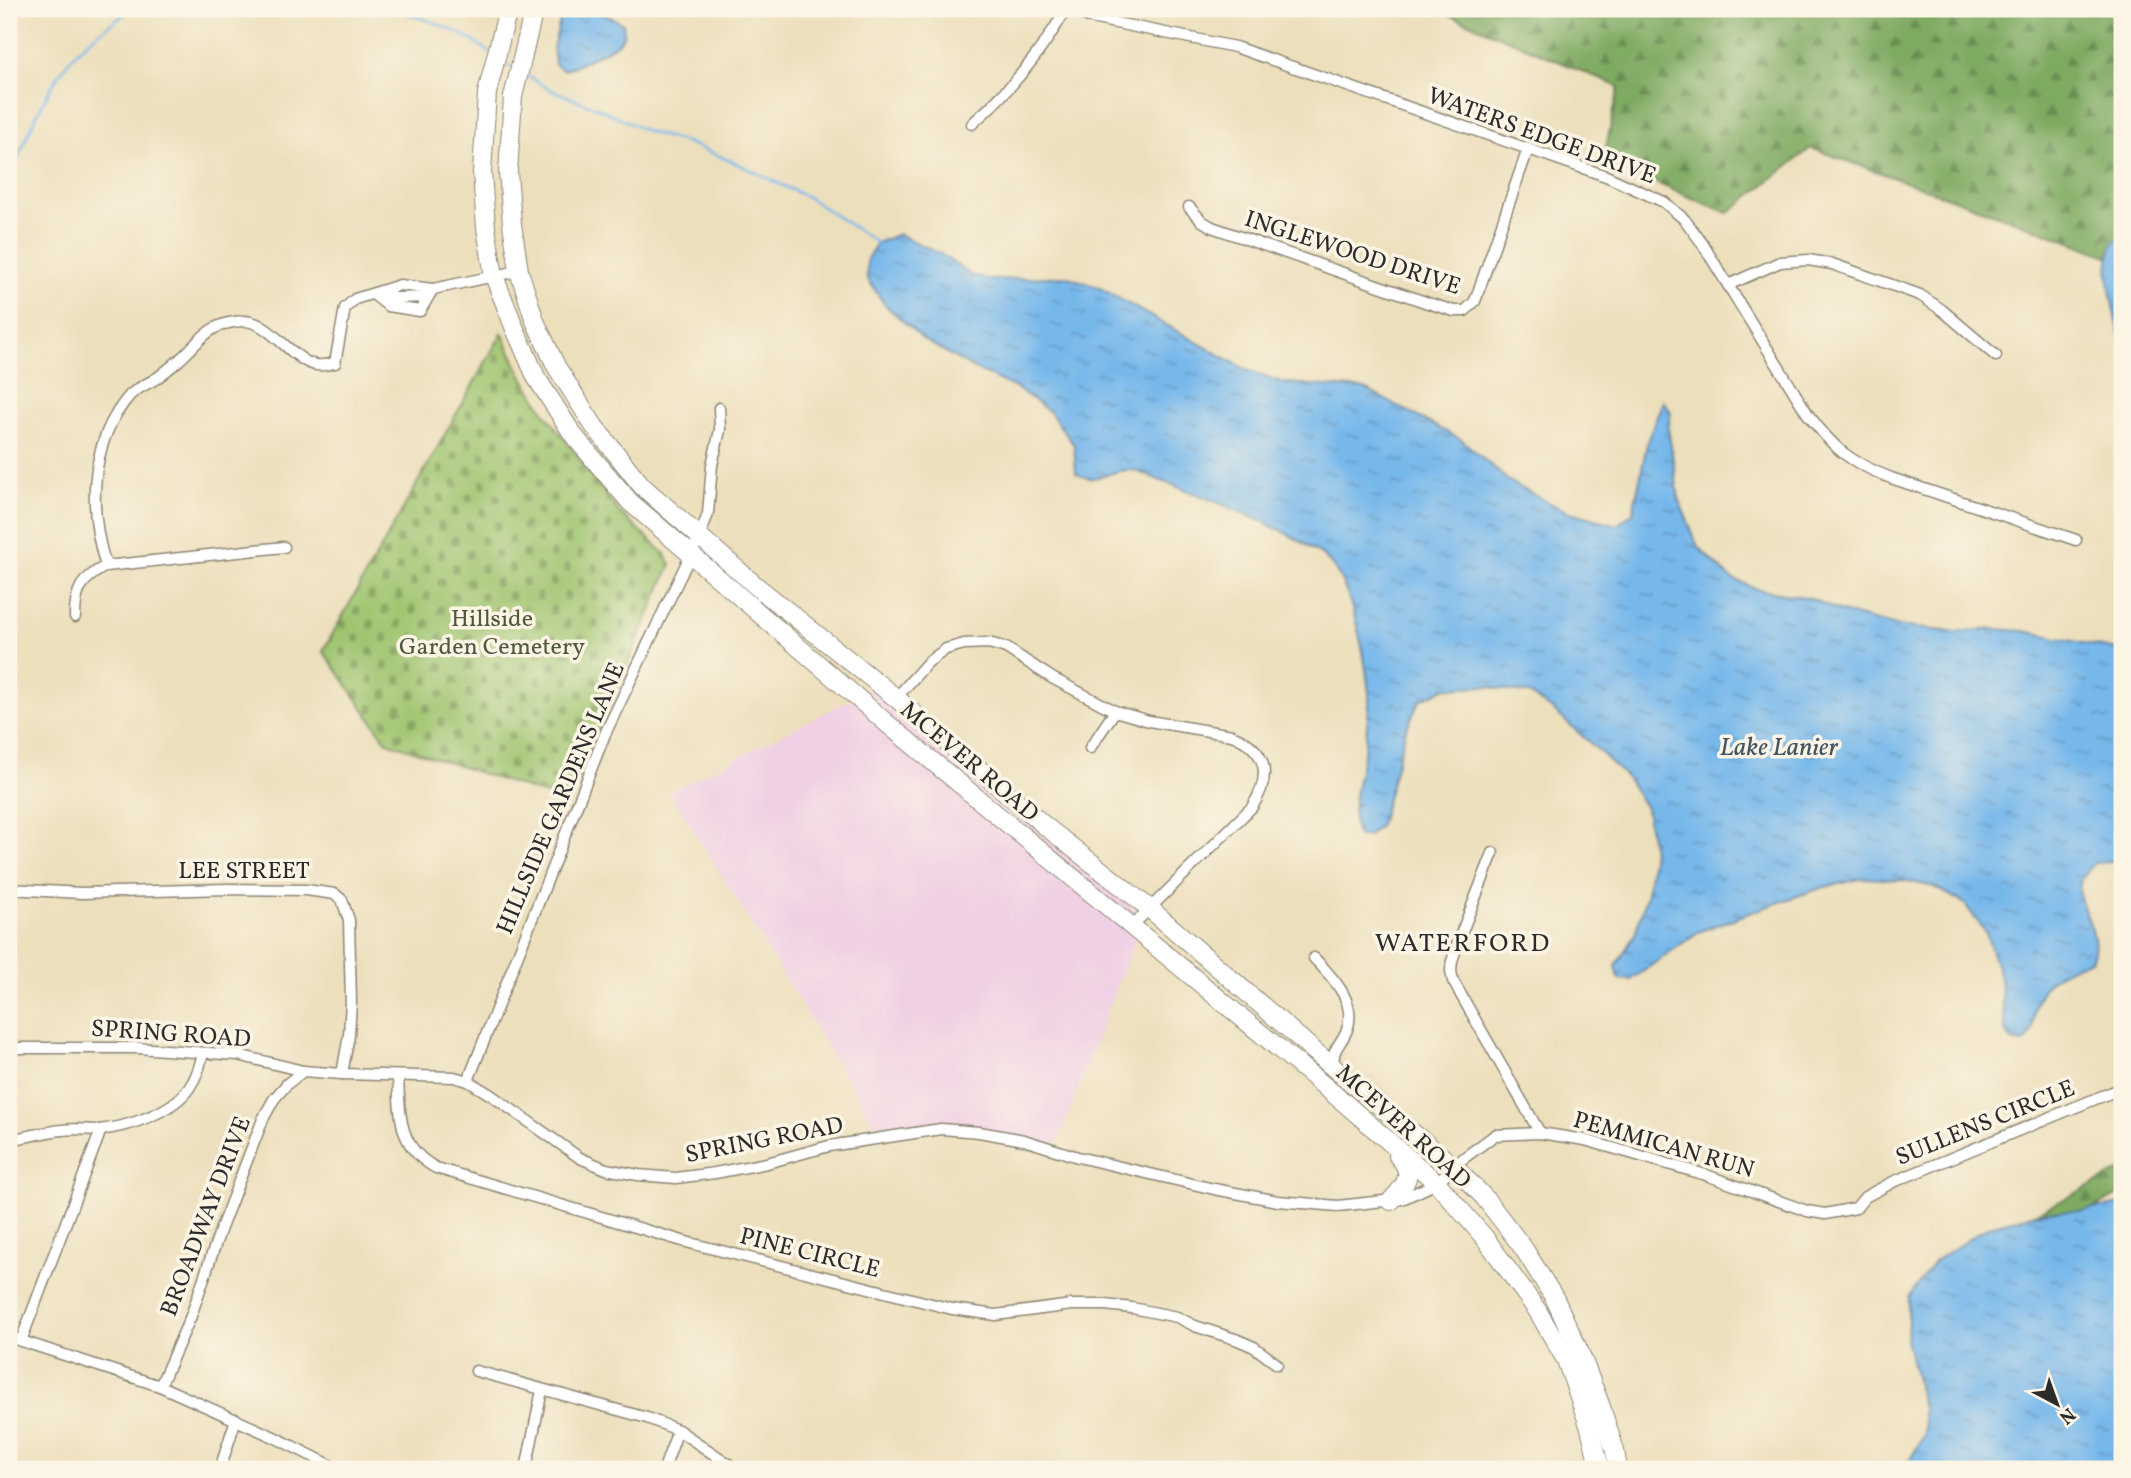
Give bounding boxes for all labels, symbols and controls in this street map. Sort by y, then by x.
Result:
street label: WATERS EDGE DRIVE [1422,80,1660,194]
street label: INGLEWOOD DRIVE [1240,203,1465,305]
park label: Hillside Garden Cemetery [399,603,585,665]
street label: HILLSIDE GARDENS LANE [489,658,635,940]
street label: MCEVER ROAD [892,694,1046,831]
water label: Lake Lanier [1720,730,1838,766]
street label: LEE STREET [178,855,310,889]
district label: WATERFORD [1375,926,1551,962]
street label: SPRING ROAD [90,1012,252,1058]
street label: MCEVER ROAD [1327,1057,1478,1198]
street label: SULLENS CIRCLE [1891,1072,2081,1175]
street label: PEMMICAN RUN [1569,1104,1758,1188]
street label: SPRING ROAD [683,1109,846,1173]
street label: BROADWAY DRIVE [153,1112,261,1322]
street label: PINE CIRCLE [736,1220,883,1288]
north arrow [2022,1370,2092,1440]
text: N [2053,1401,2081,1430]

